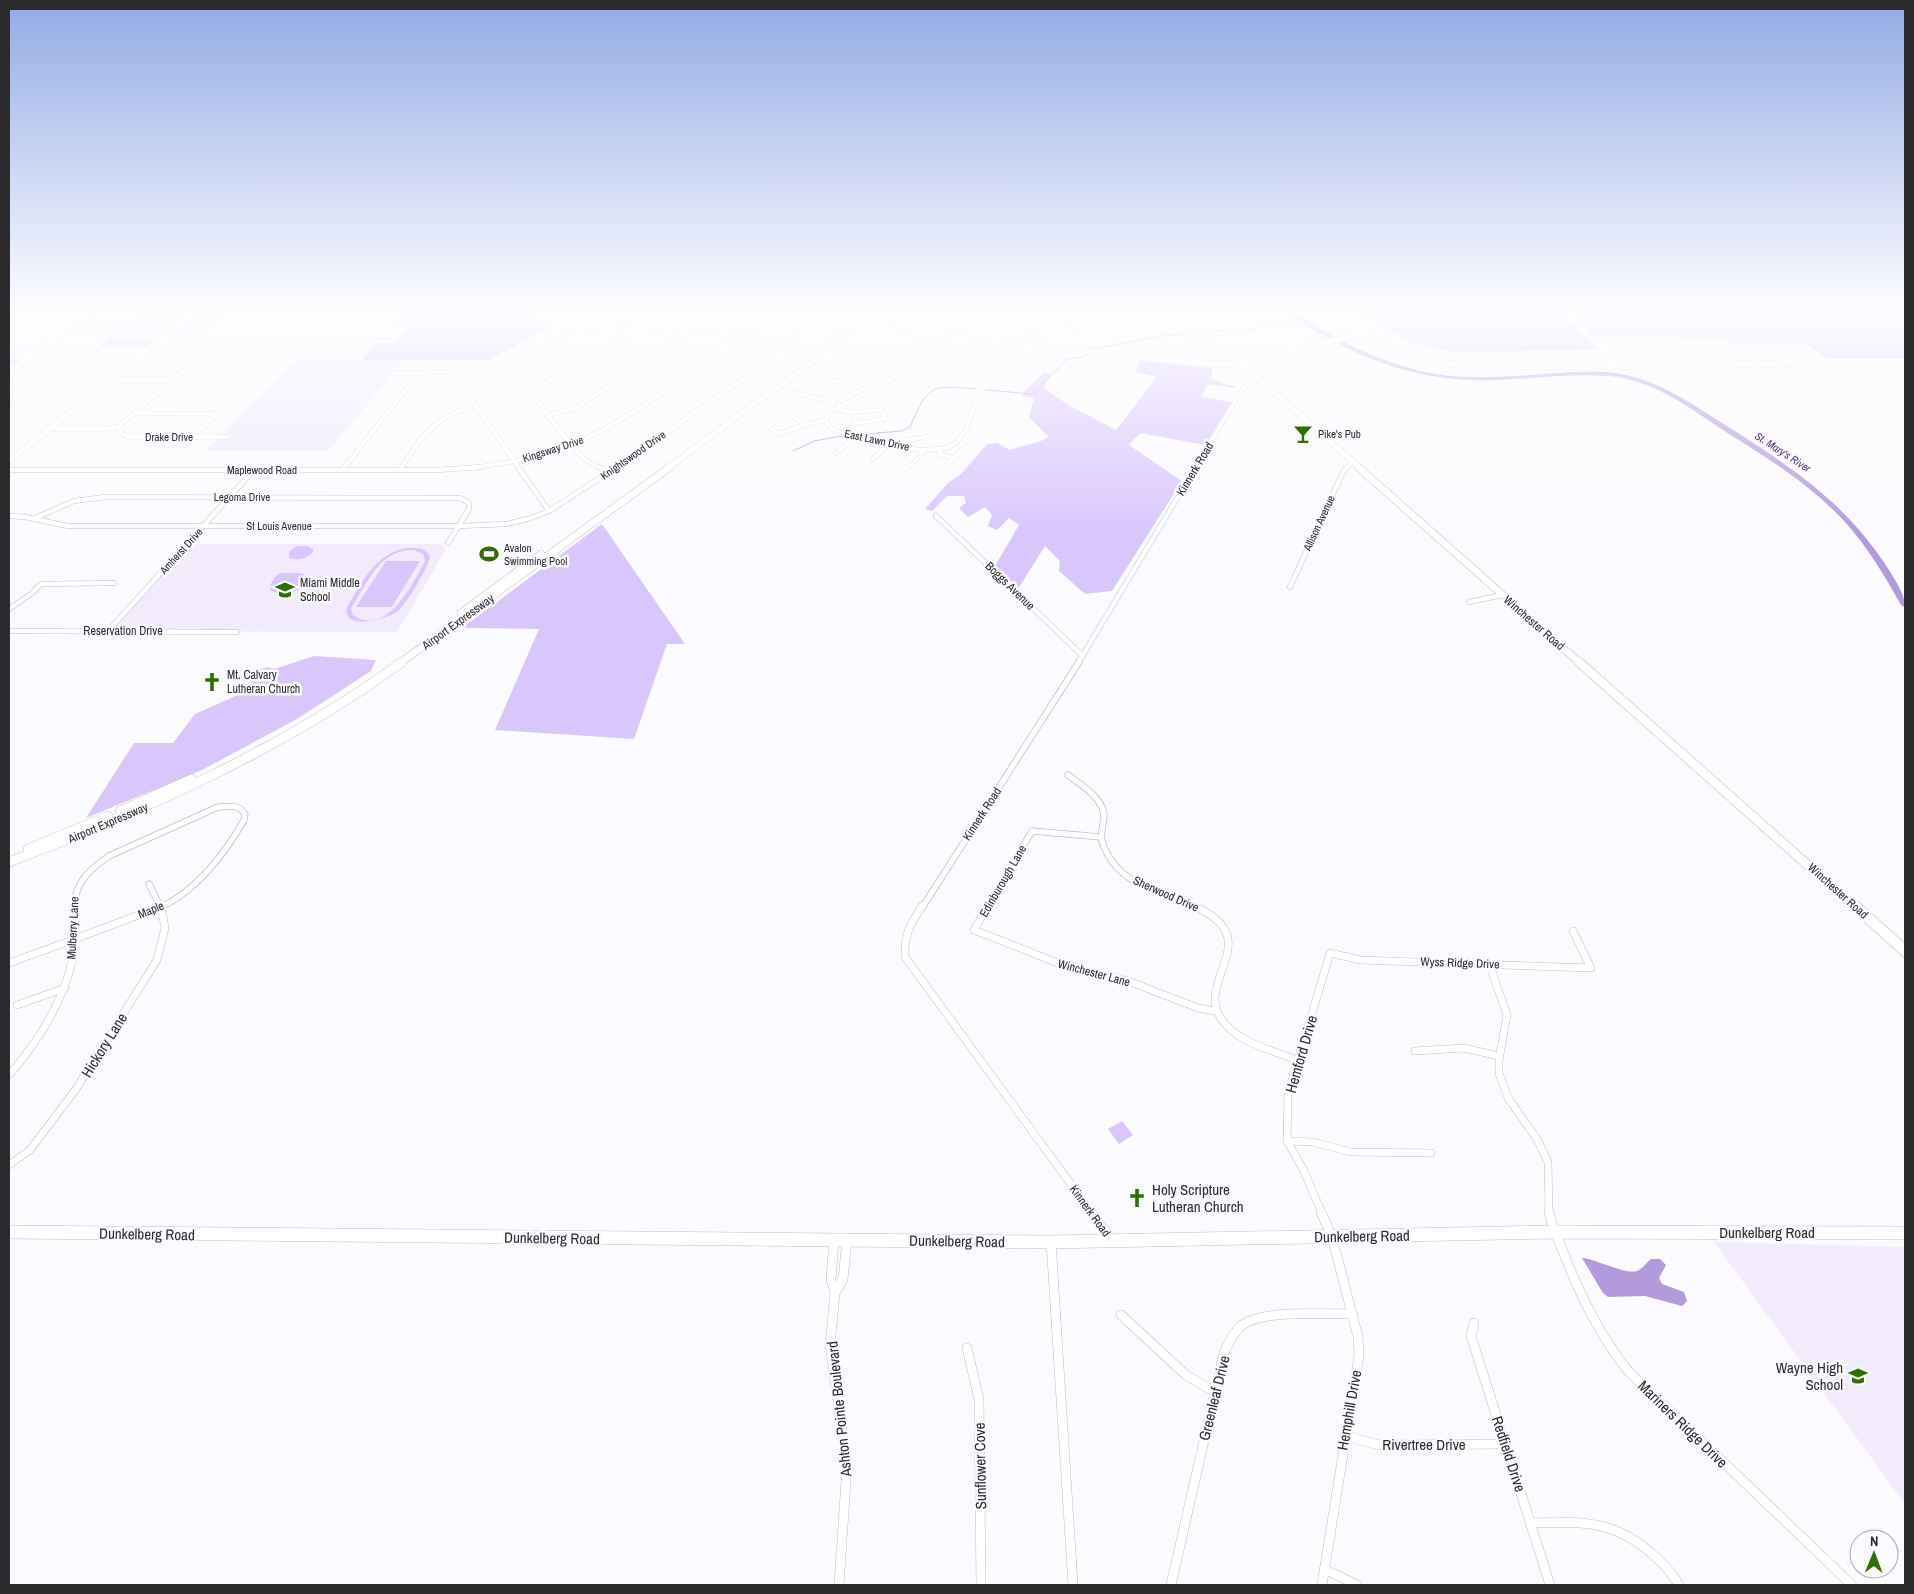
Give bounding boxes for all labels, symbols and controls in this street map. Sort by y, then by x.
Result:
bar icon: Pike's Pub [1292,423,1314,445]
street label: East Lawn Drive [843,426,911,454]
street label: Knightswood Drive [598,427,668,483]
place label: Pike's Pub [1318,427,1361,441]
water label: St. Mary's River [1752,429,1814,476]
street label: Drake Drive [145,430,193,444]
street label: Kingsway Drive [521,433,585,465]
street label: Kinnerk Road [1173,439,1217,499]
street label: Maplewood Road [227,463,297,477]
street label: Legoma Drive [214,490,270,504]
street label: Allison Avenue [1300,493,1338,554]
street label: St Louis Avenue [246,519,312,533]
street label: Amherst Drive [156,525,205,578]
place label: Avalon Swimming Pool [503,541,567,568]
sports icon: Avalon Swimming Pool [478,543,500,565]
street label: Boggs Avenue [982,558,1038,614]
place label: Miami Middle School [300,575,360,605]
school or university icon: Miami Middle School [274,579,296,601]
street label: Airport Expressway [418,590,497,654]
street label: Winchester Road [1500,592,1568,654]
street label: Reservation Drive [83,623,163,639]
place label: Mt. Calvary Lutheran Church [227,667,300,697]
church icon: Mt. Calvary Lutheran Church [201,671,223,693]
street label: Kinnerk Road [959,784,1005,844]
street label: Airport Expressway [65,799,150,847]
street label: Edinburough Lane [976,842,1030,920]
street label: Winchester Road [1804,860,1872,922]
street label: Sherwood Drive [1131,872,1201,916]
street label: Mulberry Lane [63,896,83,960]
street label: Maple [136,898,166,922]
street label: Wyss Ridge Drive [1420,954,1500,972]
street label: Winchester Lane [1056,956,1132,990]
street label: Hickory Lane [76,1009,132,1081]
street label: Hemford Drive [1280,1013,1322,1095]
place label: Holy Scripture Lutheran Church [1152,1179,1244,1217]
street label: Kinnerk Road [1066,1182,1114,1240]
church icon: Holy Scripture Lutheran Church [1126,1187,1148,1209]
street label: Dunkelberg Road [1719,1222,1815,1243]
street label: Dunkelberg Road [99,1223,195,1245]
street label: Dunkelberg Road [1314,1225,1410,1247]
street label: Dunkelberg Road [504,1227,600,1249]
street label: Dunkelberg Road [909,1230,1005,1252]
street label: Ashton Pointe Boulevard [821,1340,857,1479]
street label: Greenleaf Drive [1193,1353,1235,1443]
place label: Wayne High School [1776,1357,1843,1395]
school or university icon: Wayne High School [1847,1365,1869,1387]
street label: Hemphill Drive [1332,1368,1366,1452]
street label: Mariners Ridge Drive [1633,1376,1733,1472]
street label: Redfield Drive [1487,1413,1531,1495]
street label: Sunflower Cove [969,1422,991,1510]
street label: Rivertree Drive [1382,1434,1466,1455]
north arrow [1849,1529,1899,1579]
text: N [1870,1532,1879,1550]

